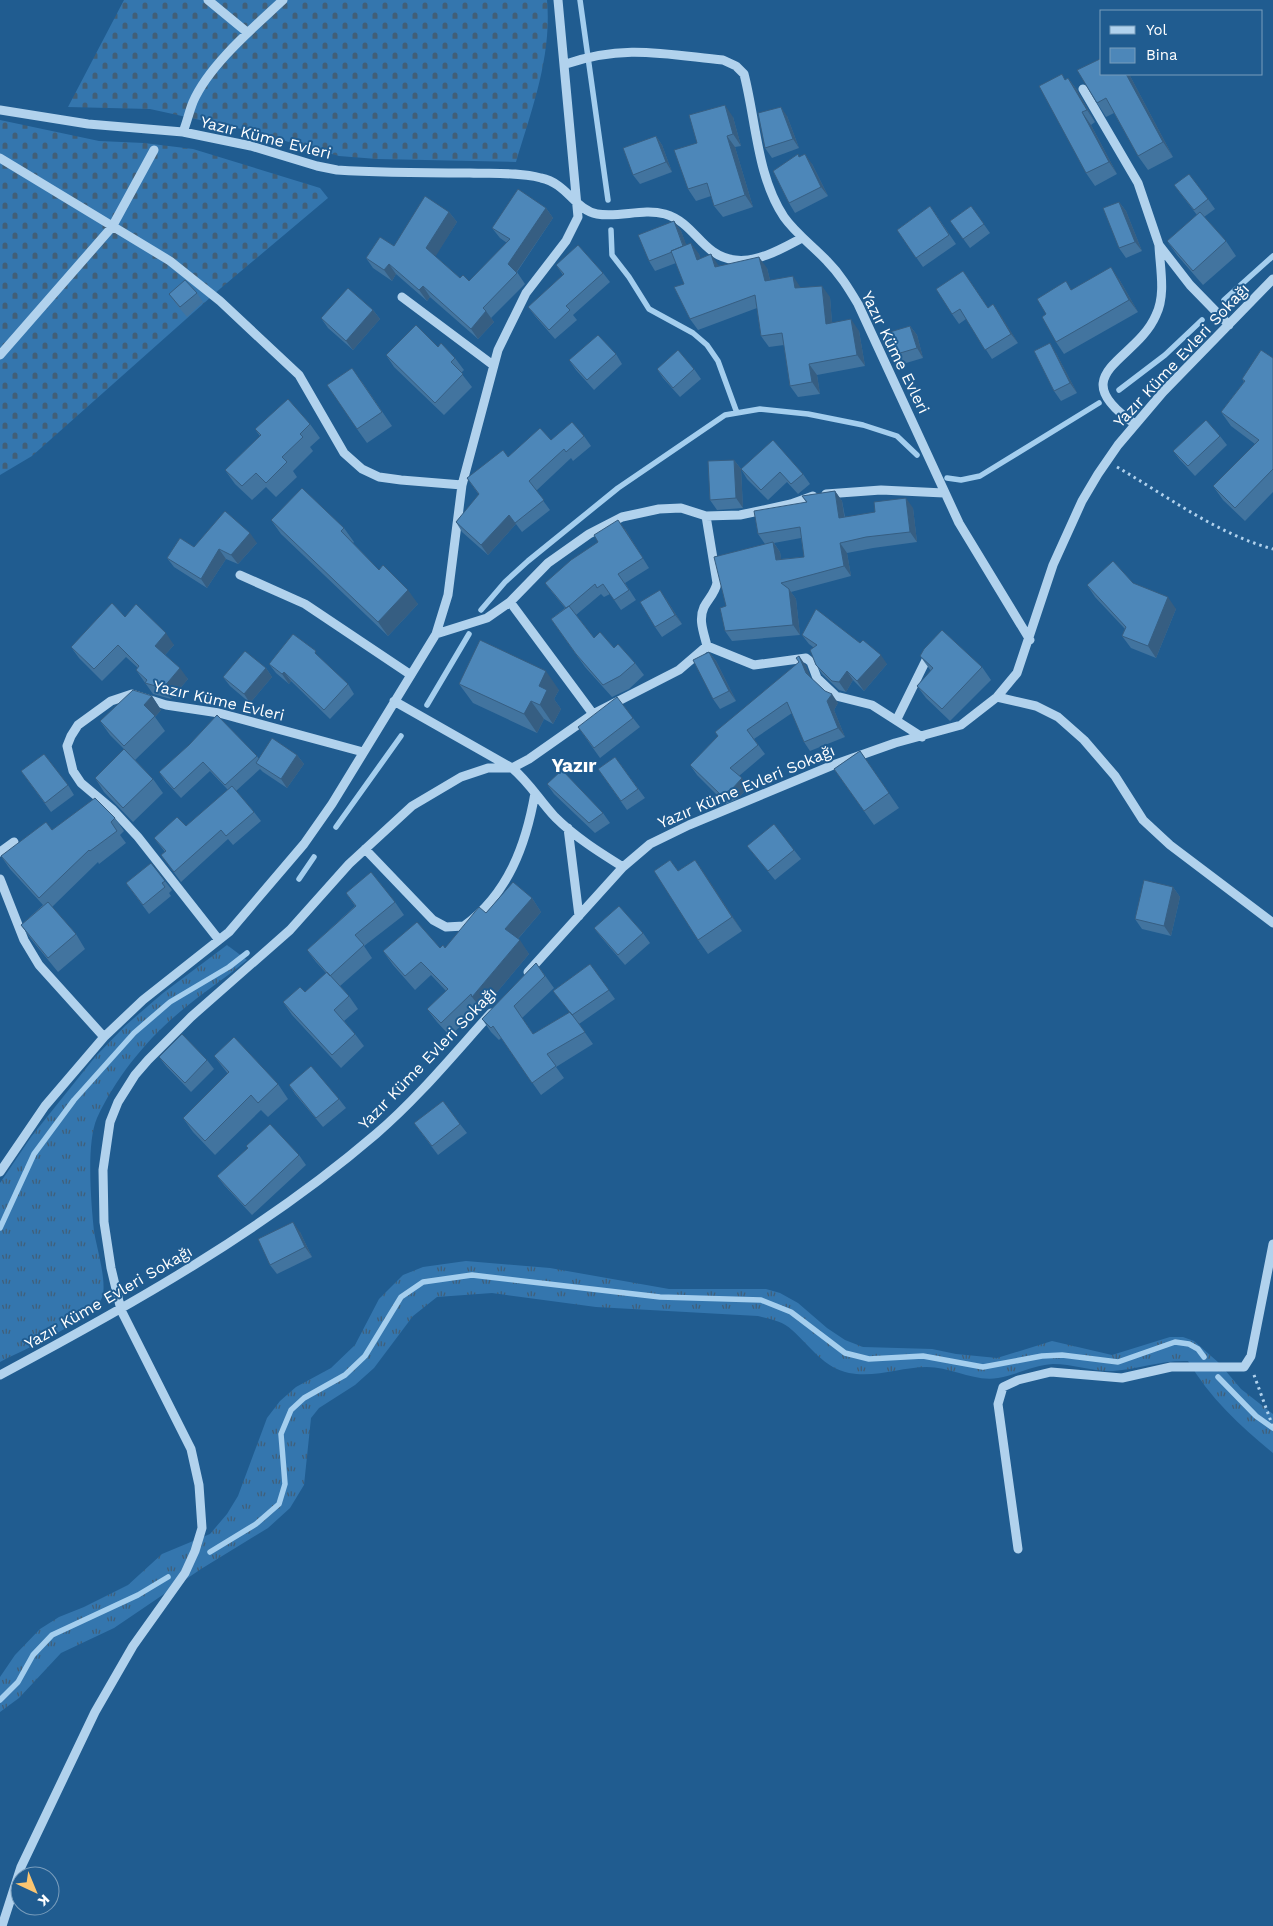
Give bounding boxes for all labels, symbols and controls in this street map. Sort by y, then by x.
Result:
legend [1100,10,1263,75]
text: Yol [1146,21,1168,39]
text: Bina [1146,46,1178,64]
street label: Yazır Küme Evleri [199,112,333,163]
street label: Yazır Küme Evleri Sokağı [1110,279,1253,431]
street label: Yazır Küme Evleri [858,288,933,417]
street label: Yazır Küme Evleri [151,676,286,725]
street label: Yazır Küme Evleri Sokağı [655,741,837,832]
district label: Yazır [551,754,597,777]
street label: Yazır Küme Evleri Sokağı [354,983,500,1133]
street label: Yazır Küme Evleri Sokağı [21,1242,195,1353]
north arrow [10,1866,60,1916]
text: K [35,1891,53,1910]

